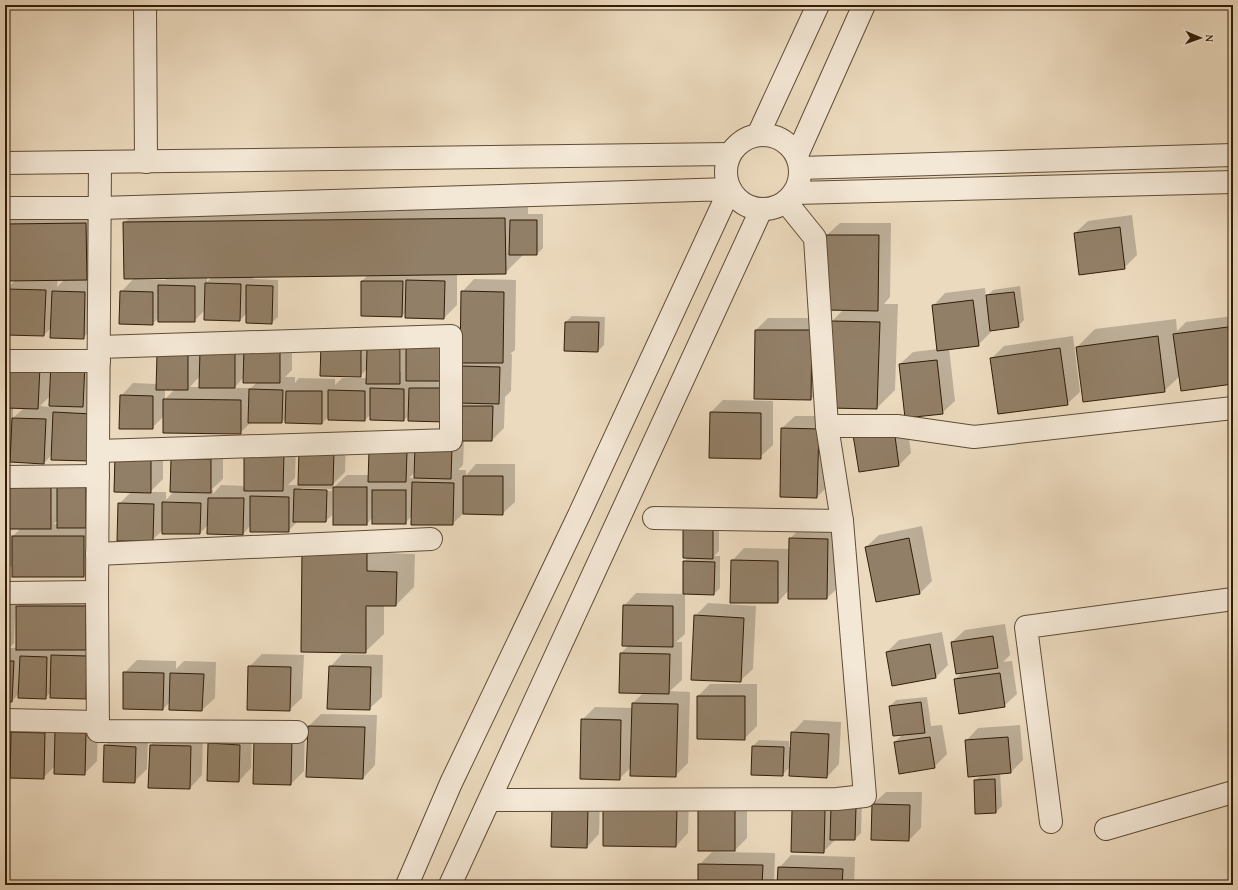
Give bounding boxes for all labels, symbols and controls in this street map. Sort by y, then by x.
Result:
north arrow [1180,18,1220,58]
text: N [1202,34,1218,43]

